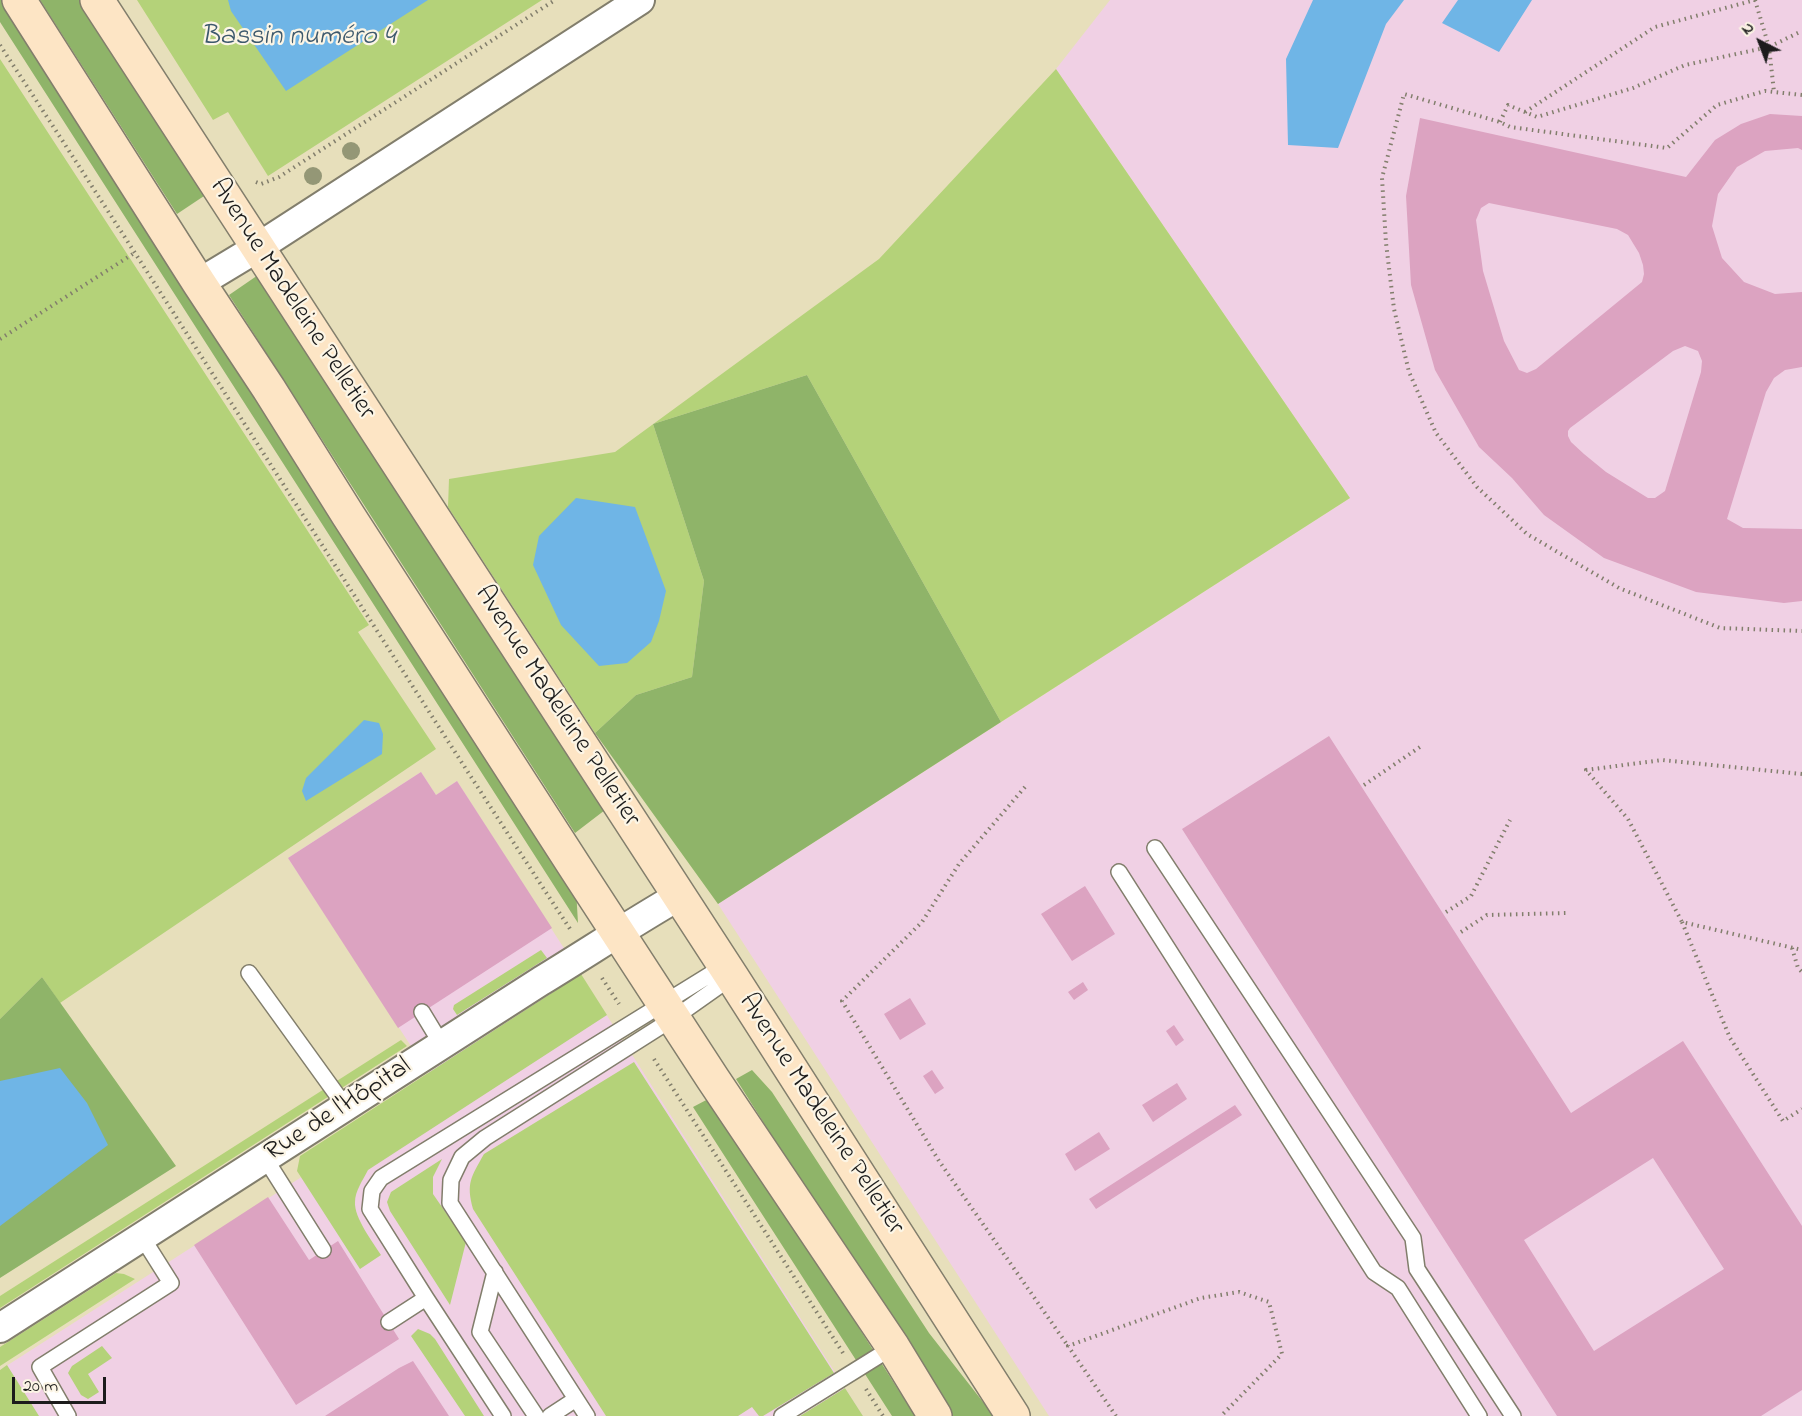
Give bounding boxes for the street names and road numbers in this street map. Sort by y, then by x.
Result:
street label: Avenue Madeleine Pelletier [201,173,381,427]
street label: Avenue Madeleine Pelletier [466,580,646,834]
street label: Avenue Madeleine Pelletier [730,988,910,1242]
street label: Rue de l'Hôpital [260,1052,418,1170]

